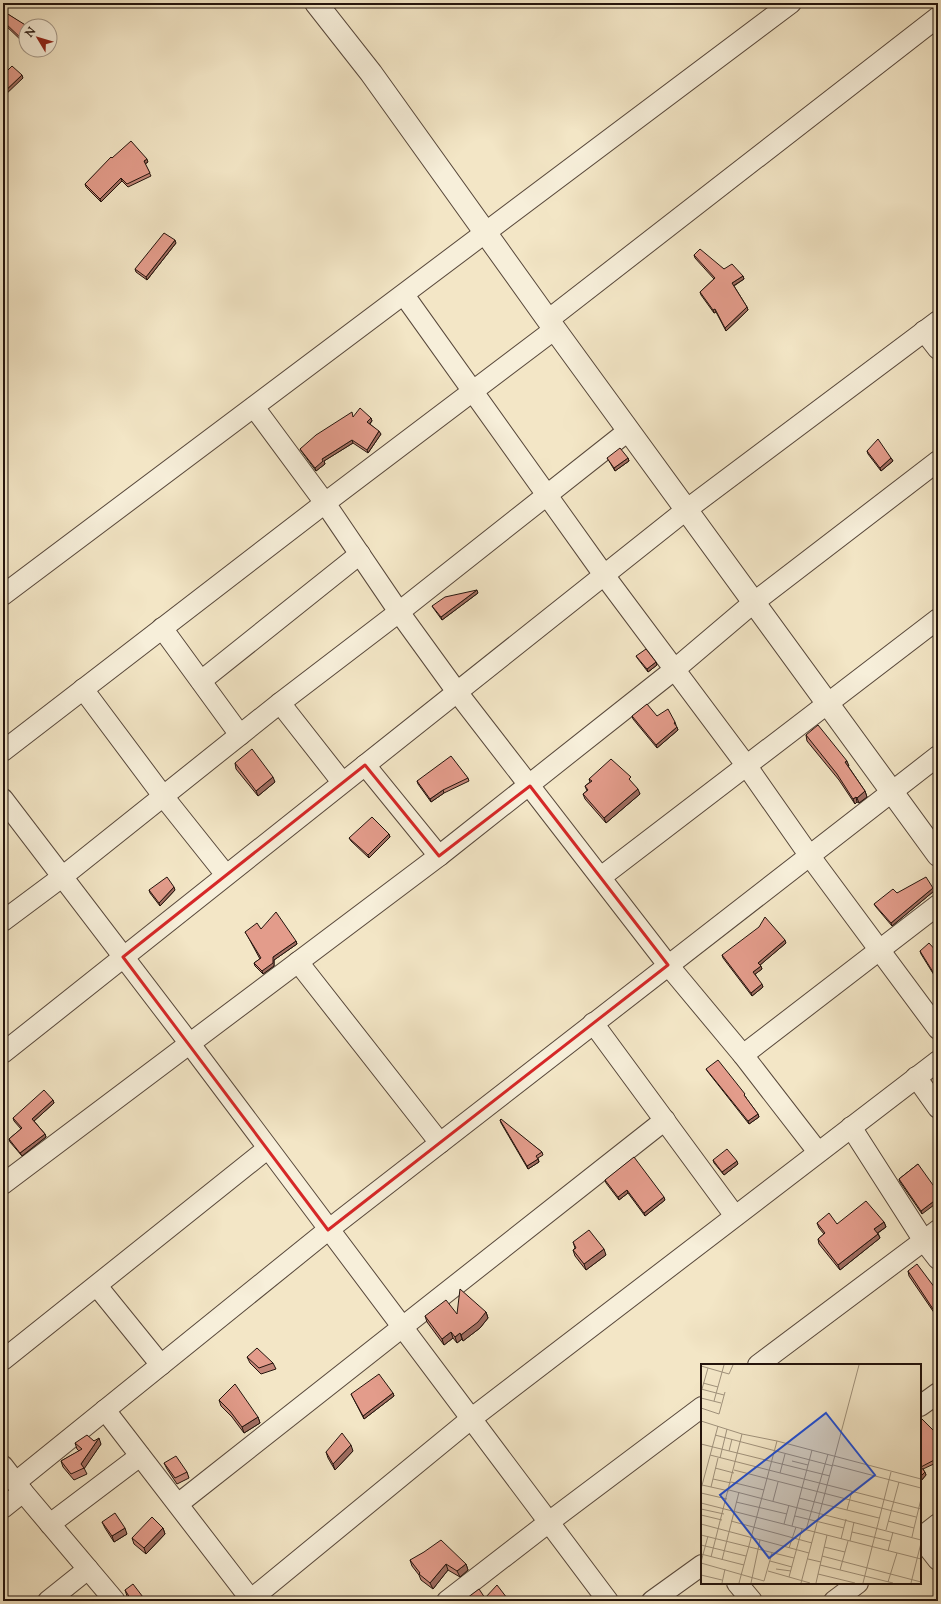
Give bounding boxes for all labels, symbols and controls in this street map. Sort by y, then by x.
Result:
north arrow [18,18,58,58]
text: N [21,24,40,42]
inset map [701,1364,921,1584]

